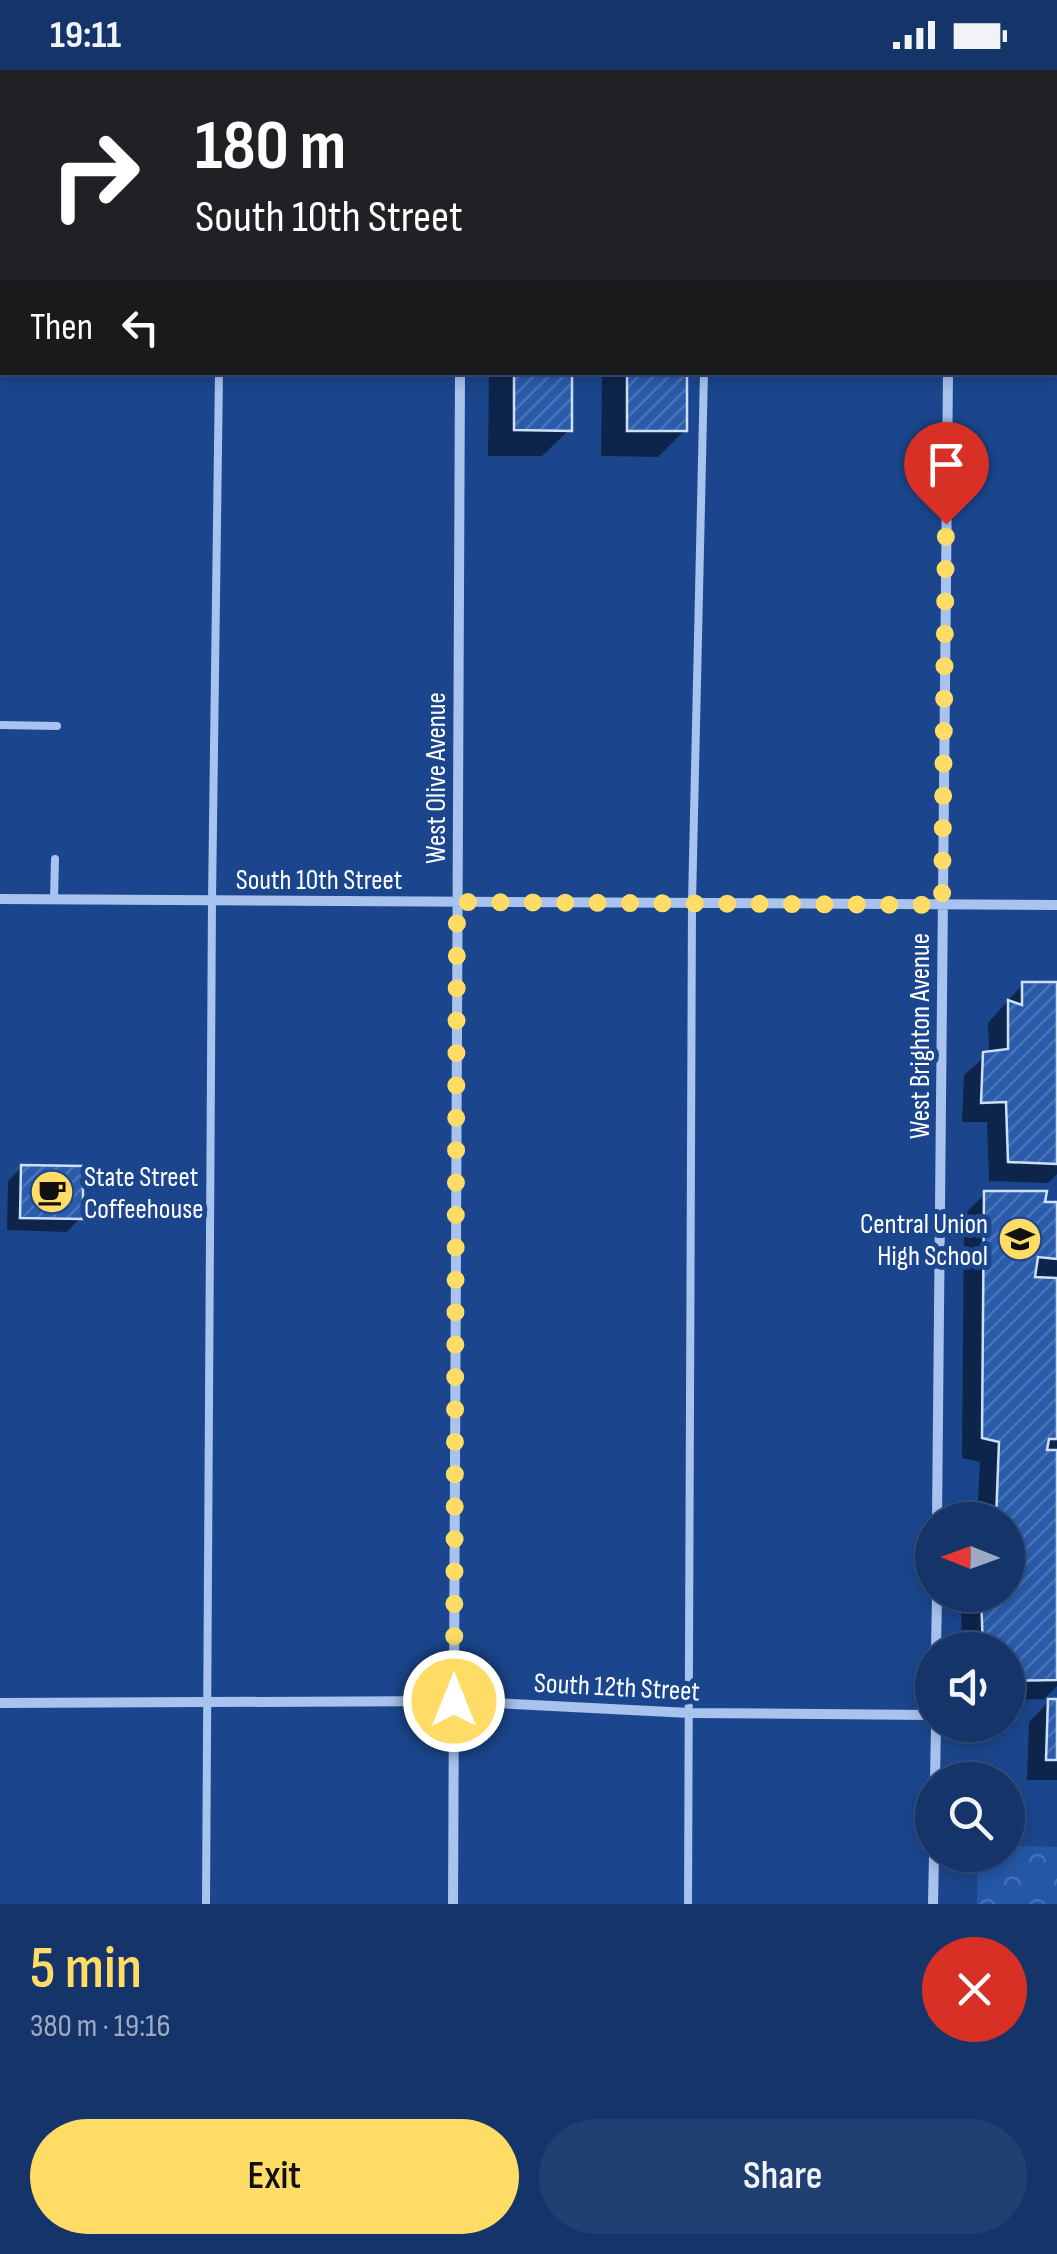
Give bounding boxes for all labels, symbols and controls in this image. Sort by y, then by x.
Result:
text: 19:11 [50,13,121,58]
text: 180 m [195,105,346,189]
icon: right [30,110,160,240]
text: South 10th Street [195,190,463,245]
icon: left [113,300,168,355]
text: Then [30,305,93,350]
pin [904,422,989,525]
icon: arrive [919,437,974,492]
street label: West Olive Avenue [420,692,453,864]
street label: South 10th Street [236,864,402,897]
street label: West Brighton Avenue [904,933,937,1139]
place label: State Street Coffeehouse [84,1161,203,1226]
cafe icon: State Street Coffeehouse [29,1169,75,1215]
place label: Central Union High School [860,1208,988,1273]
school or university icon: Central Union High School [997,1216,1043,1262]
north arrow [915,1502,1025,1612]
map controls [915,1502,1025,1872]
button: sound [915,1632,1025,1742]
position arrow [402,1649,506,1753]
street label: South 12th Street [533,1667,701,1708]
button: search [915,1762,1025,1872]
text: 5 min [30,1933,142,2005]
button: close [922,1937,1027,2042]
text: 380 m · 19:16 [30,2007,171,2046]
button: Exit [30,2119,519,2234]
button: Share [539,2119,1027,2234]

